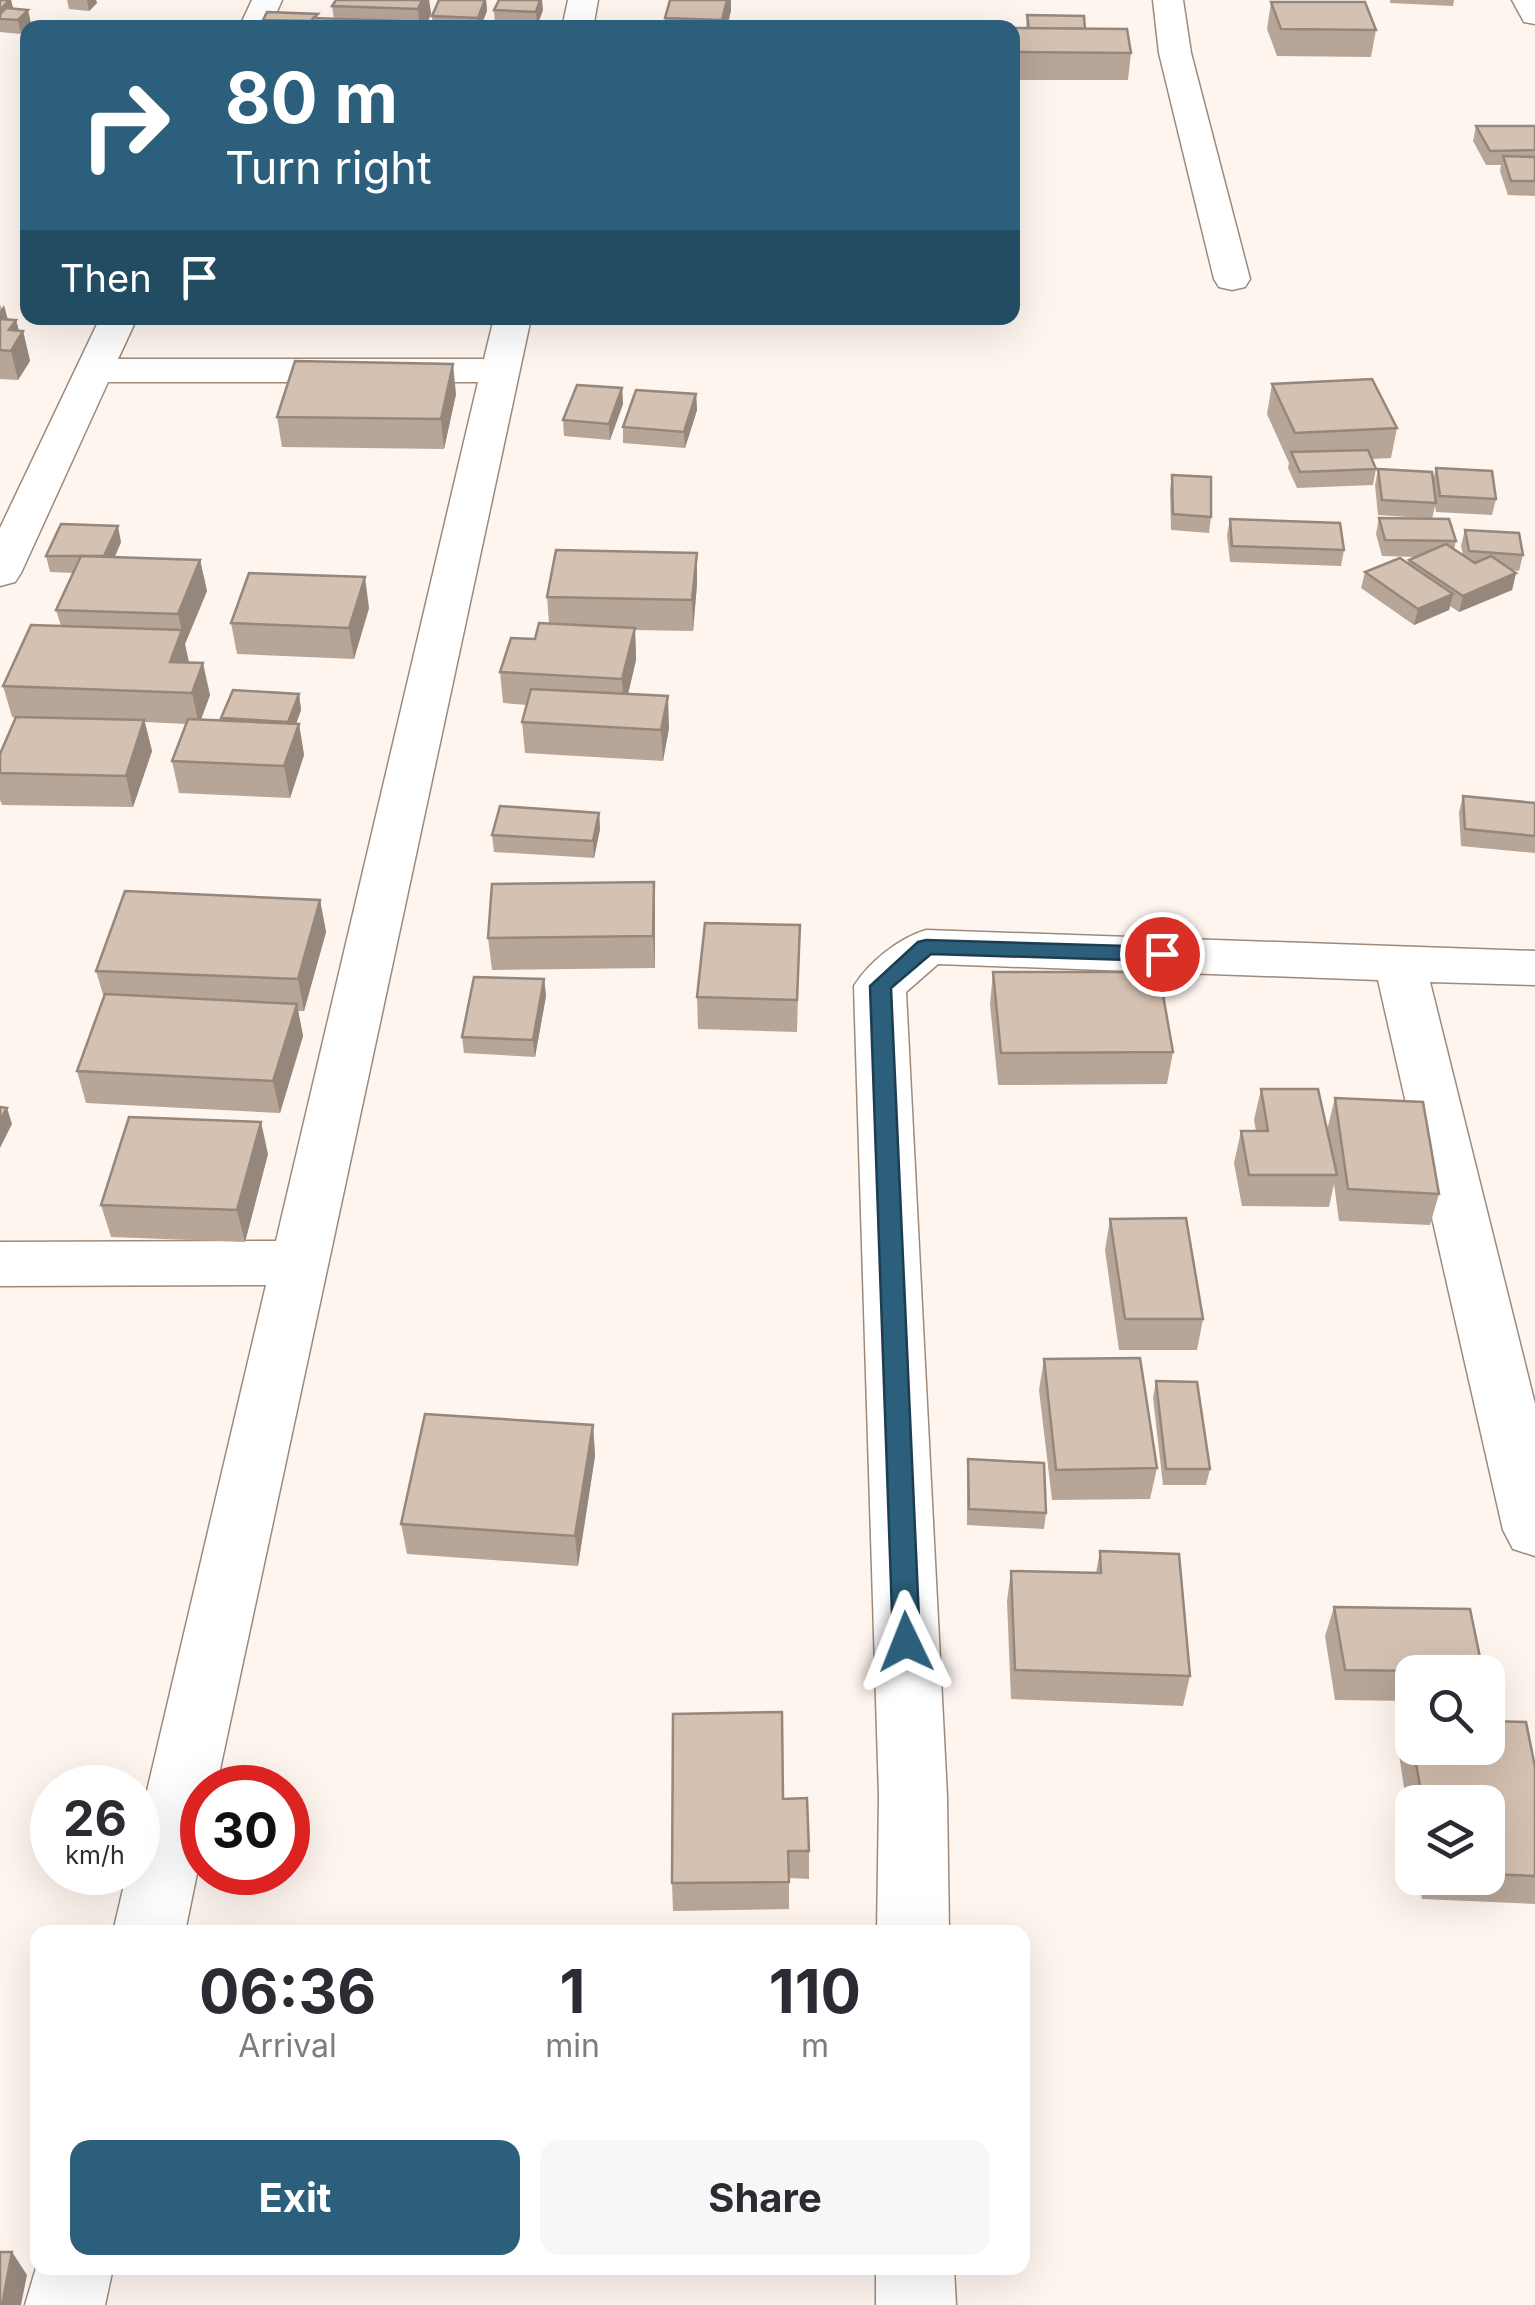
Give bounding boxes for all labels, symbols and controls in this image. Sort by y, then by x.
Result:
text: 80 m [225,55,398,140]
icon: right [60,60,190,190]
text: Turn right [225,140,432,195]
icon: arrive [172,250,227,305]
text: Then [60,255,152,301]
pin [1120,912,1205,997]
icon: arrive [1135,927,1190,982]
position arrow [854,1590,958,1694]
map controls [1395,1655,1505,1895]
button: search [1395,1655,1505,1765]
speed limit sign: 30 [180,1765,310,1895]
button: layers [1395,1785,1505,1895]
text: 26 [63,1788,127,1848]
text: km/h [65,1840,125,1870]
text: 06:36 [199,1955,376,2027]
text: 1 [560,1955,585,2027]
text: 110 [769,1955,861,2027]
text: Arrival [238,2026,337,2065]
text: min [545,2026,600,2065]
text: m [801,2026,829,2065]
button: Exit [70,2140,520,2255]
button: Share [540,2140,990,2255]

